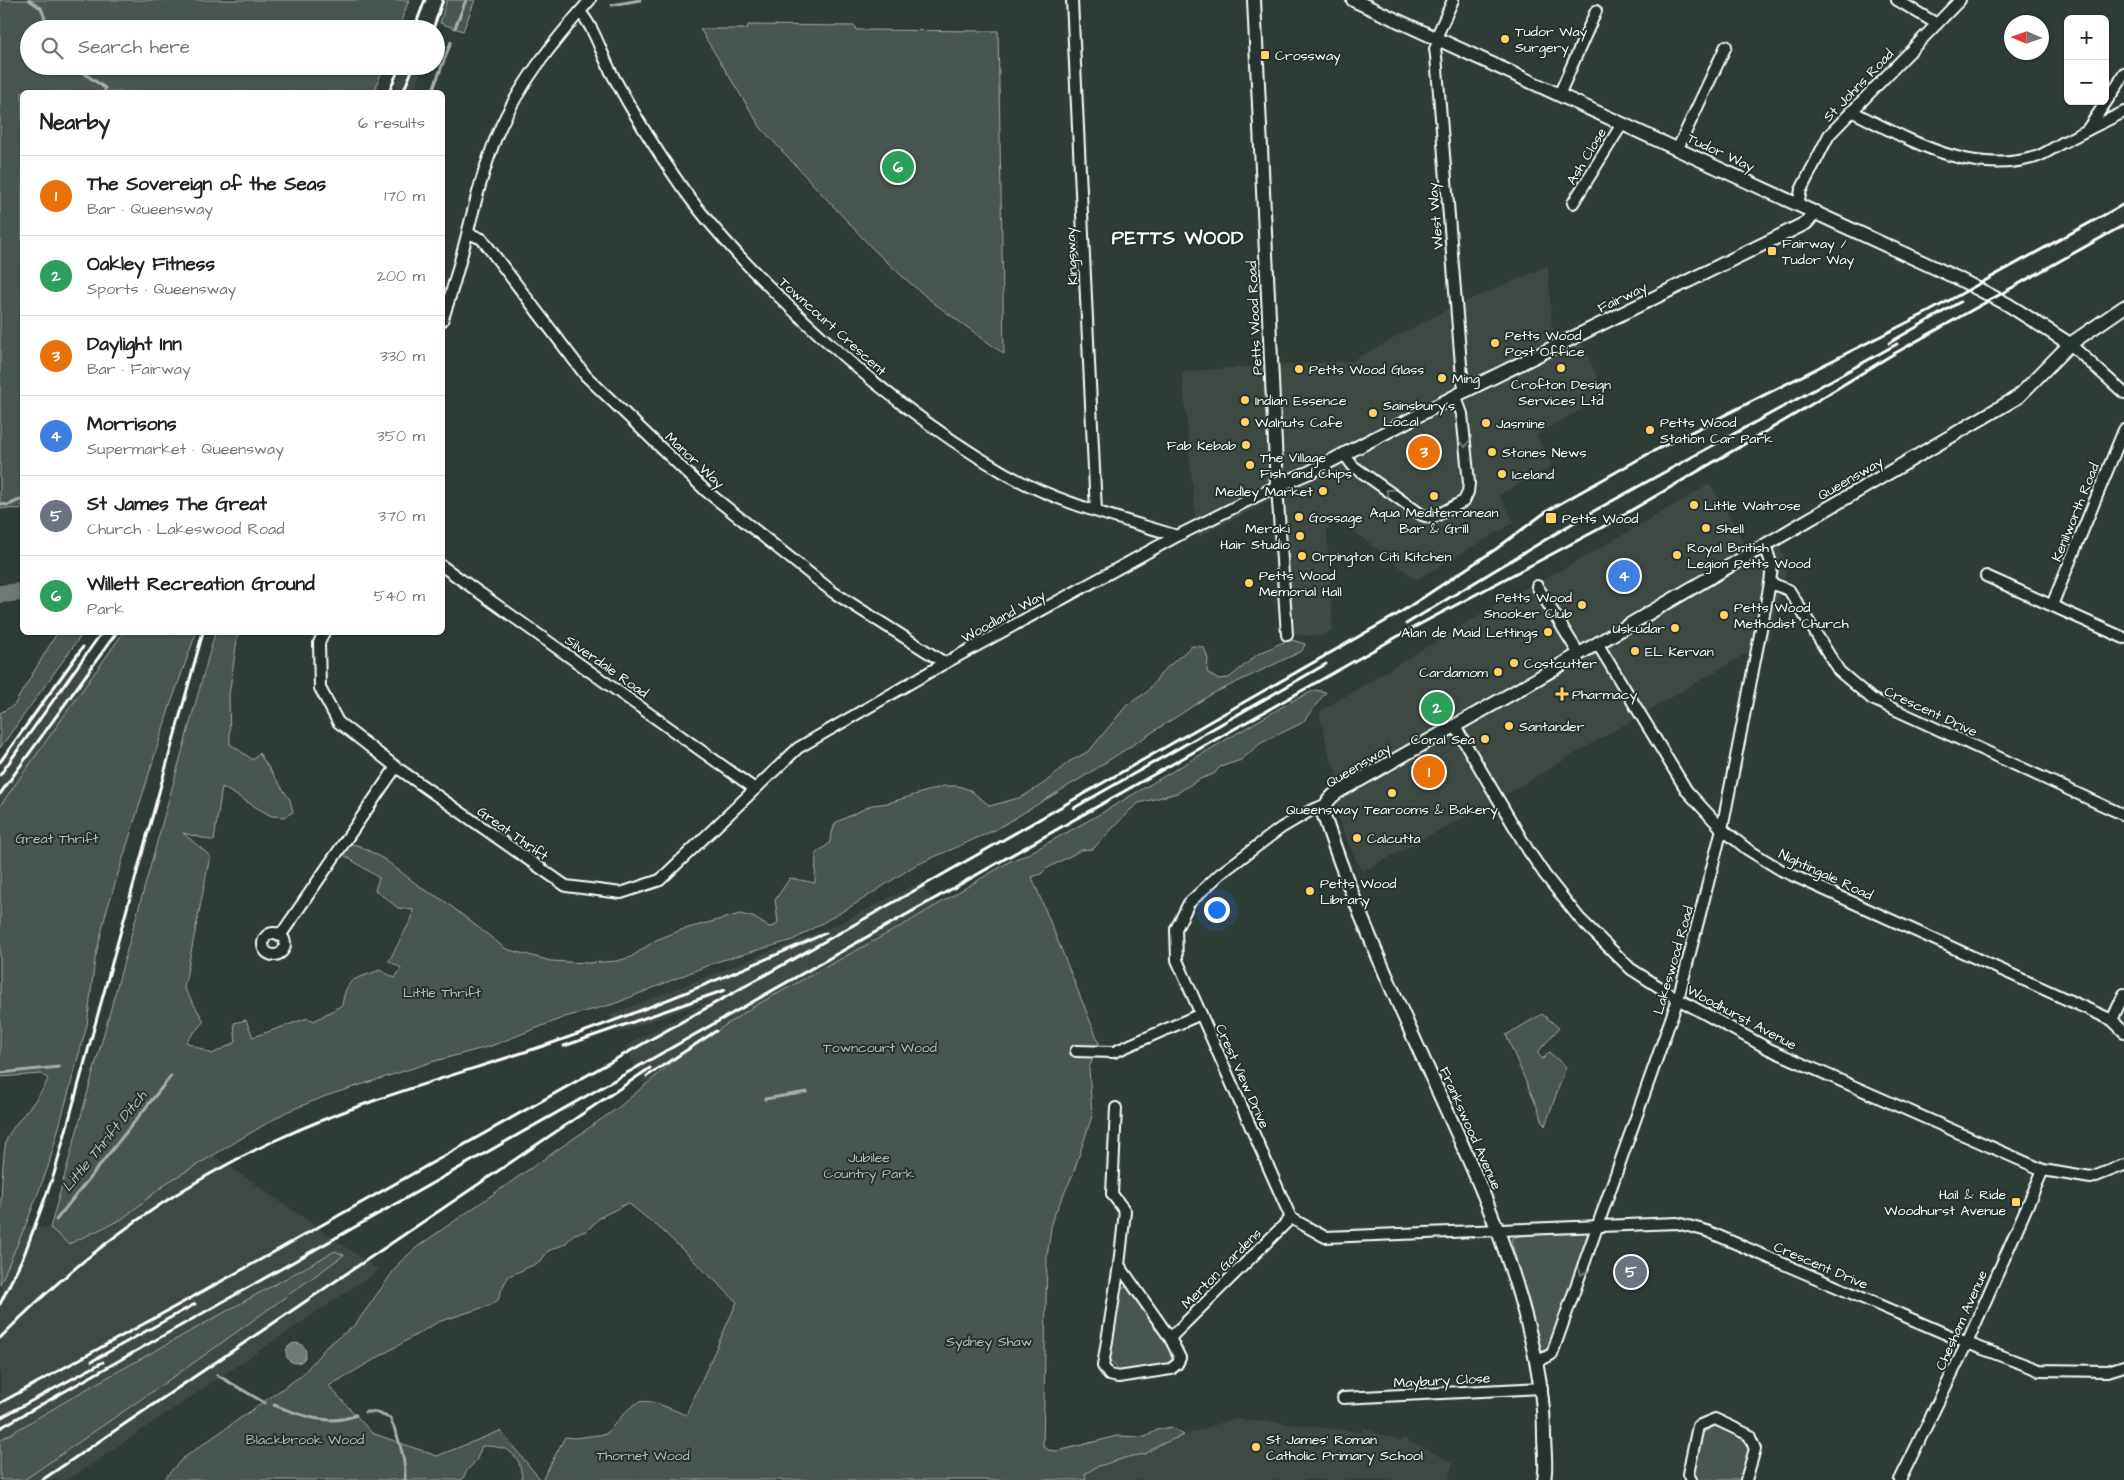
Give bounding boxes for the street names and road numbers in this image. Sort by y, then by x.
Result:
street label: St Johns Road [1819,45,1899,127]
street label: Ash Close [1562,124,1612,189]
street label: Tudor Way [1684,129,1758,177]
street label: West Way [1423,181,1449,250]
street label: Kingsway [1060,226,1084,285]
street label: Petts Wood Road [1242,260,1268,376]
street label: Towncourt Crescent [774,273,891,381]
street label: Fairway [1594,277,1651,318]
street label: Manor Way [660,428,729,494]
street label: Queensway [1814,452,1887,506]
street label: Kenilworth Road [2047,460,2105,565]
street label: Woodland Way [958,585,1049,648]
street label: Silverdale Road [561,631,652,703]
street label: Crescent Drive [1881,682,1981,742]
street label: Queensway [1322,738,1395,793]
street label: Great Thrift [473,802,552,866]
street label: Nightingale Road [1775,844,1876,905]
street label: Lakeswood Road [1649,904,1699,1017]
street label: Woodhurst Avenue [1683,981,1800,1055]
street label: Crest View Drive [1210,1021,1274,1132]
street label: Frankswood Avenue [1434,1064,1506,1193]
street label: Merton Gardens [1177,1224,1266,1313]
street label: Crescent Drive [1770,1237,1871,1295]
street label: Chesham Avenue [1931,1267,1993,1374]
street label: Maybury Close [1393,1368,1491,1394]

